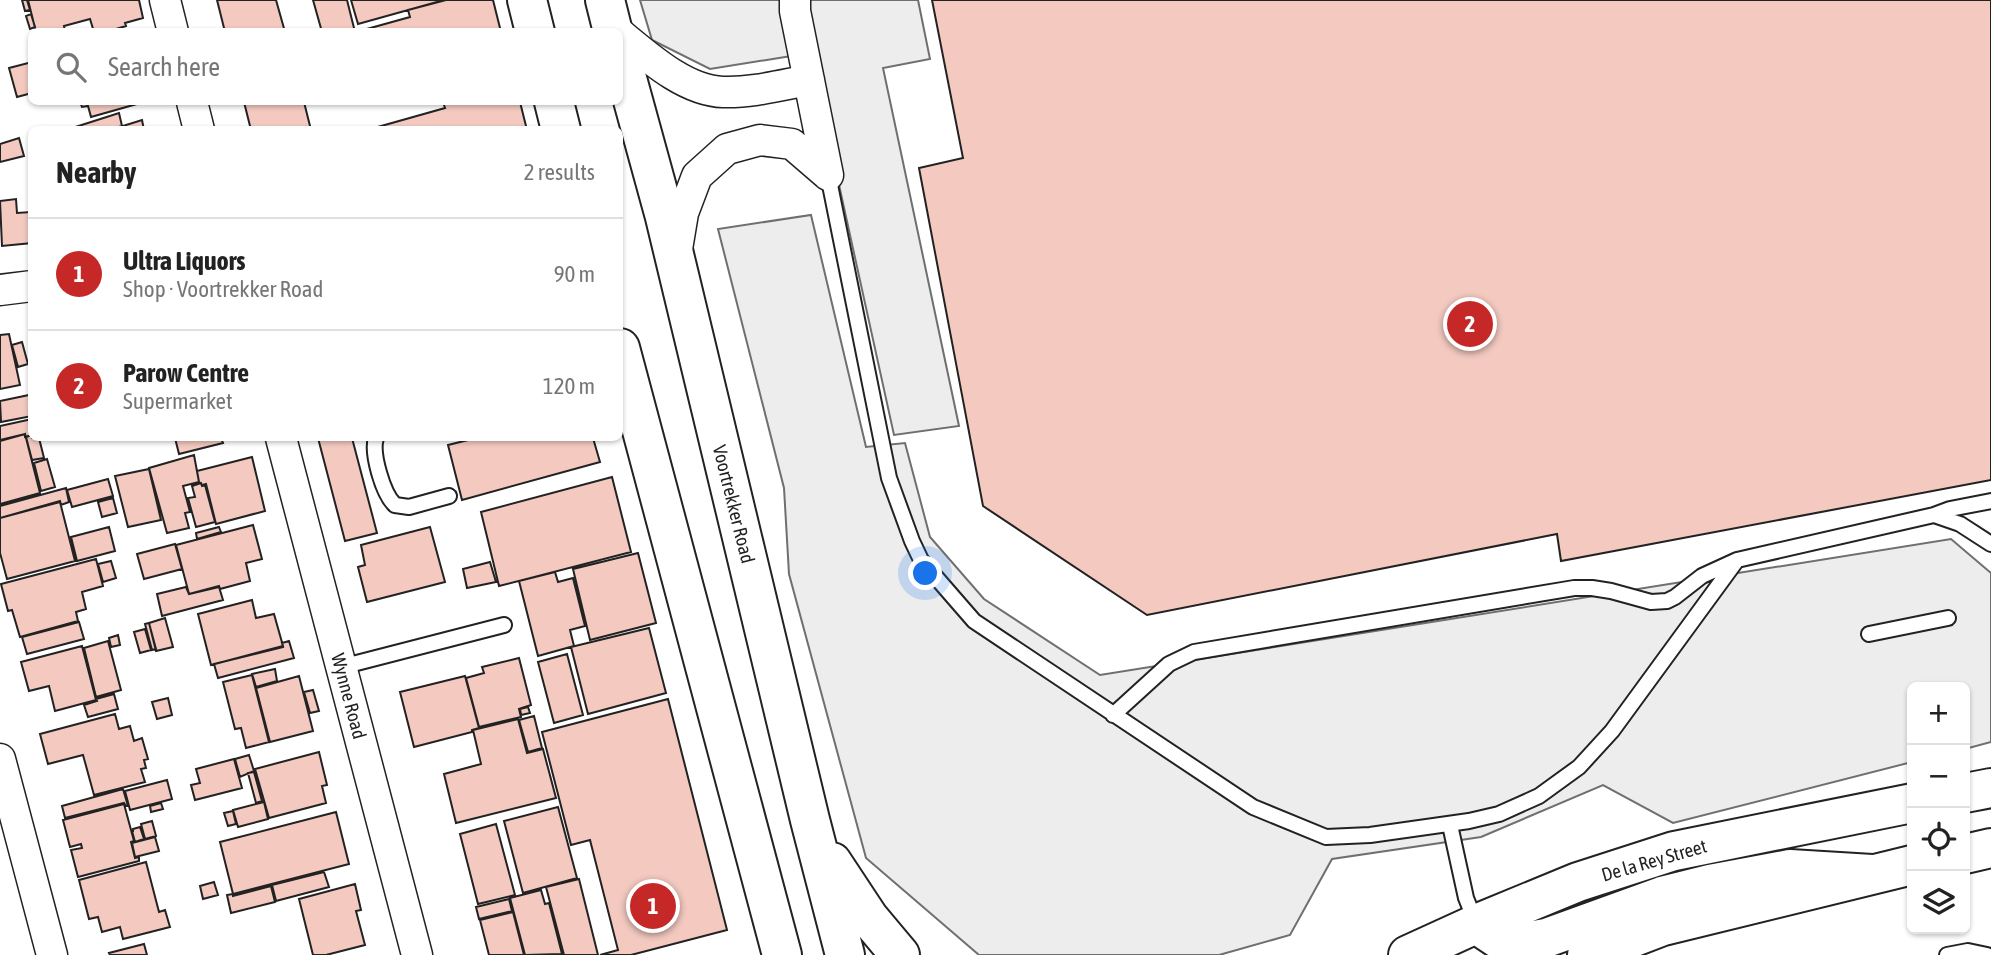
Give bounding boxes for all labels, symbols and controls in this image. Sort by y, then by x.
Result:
search box [28,28,623,105]
icon: search [52,48,90,86]
text: Search here [108,52,220,82]
text: Nearby [56,155,136,189]
text: 2 results [524,159,595,185]
text: Ultra Liquors [123,246,246,276]
text: 1 [74,261,84,287]
text: 90 m [554,261,595,287]
text: Shop · Voortrekker Road [123,276,323,302]
pin: 2 [1447,298,1493,350]
text: Parow Centre [123,358,249,388]
text: 2 [74,373,84,399]
text: 120 m [543,373,595,399]
text: Supermarket [123,388,233,414]
street label: Voortrekker Road [709,443,759,565]
your location [908,556,942,590]
street label: Wynne Road [327,651,371,741]
map controls [1907,682,1970,934]
button: + [1907,682,1970,745]
button: − [1907,745,1970,808]
button: locate [1907,808,1970,871]
street label: De la Rey Street [1599,834,1709,886]
button: layers [1907,871,1970,934]
pin: 1 [630,880,676,932]

